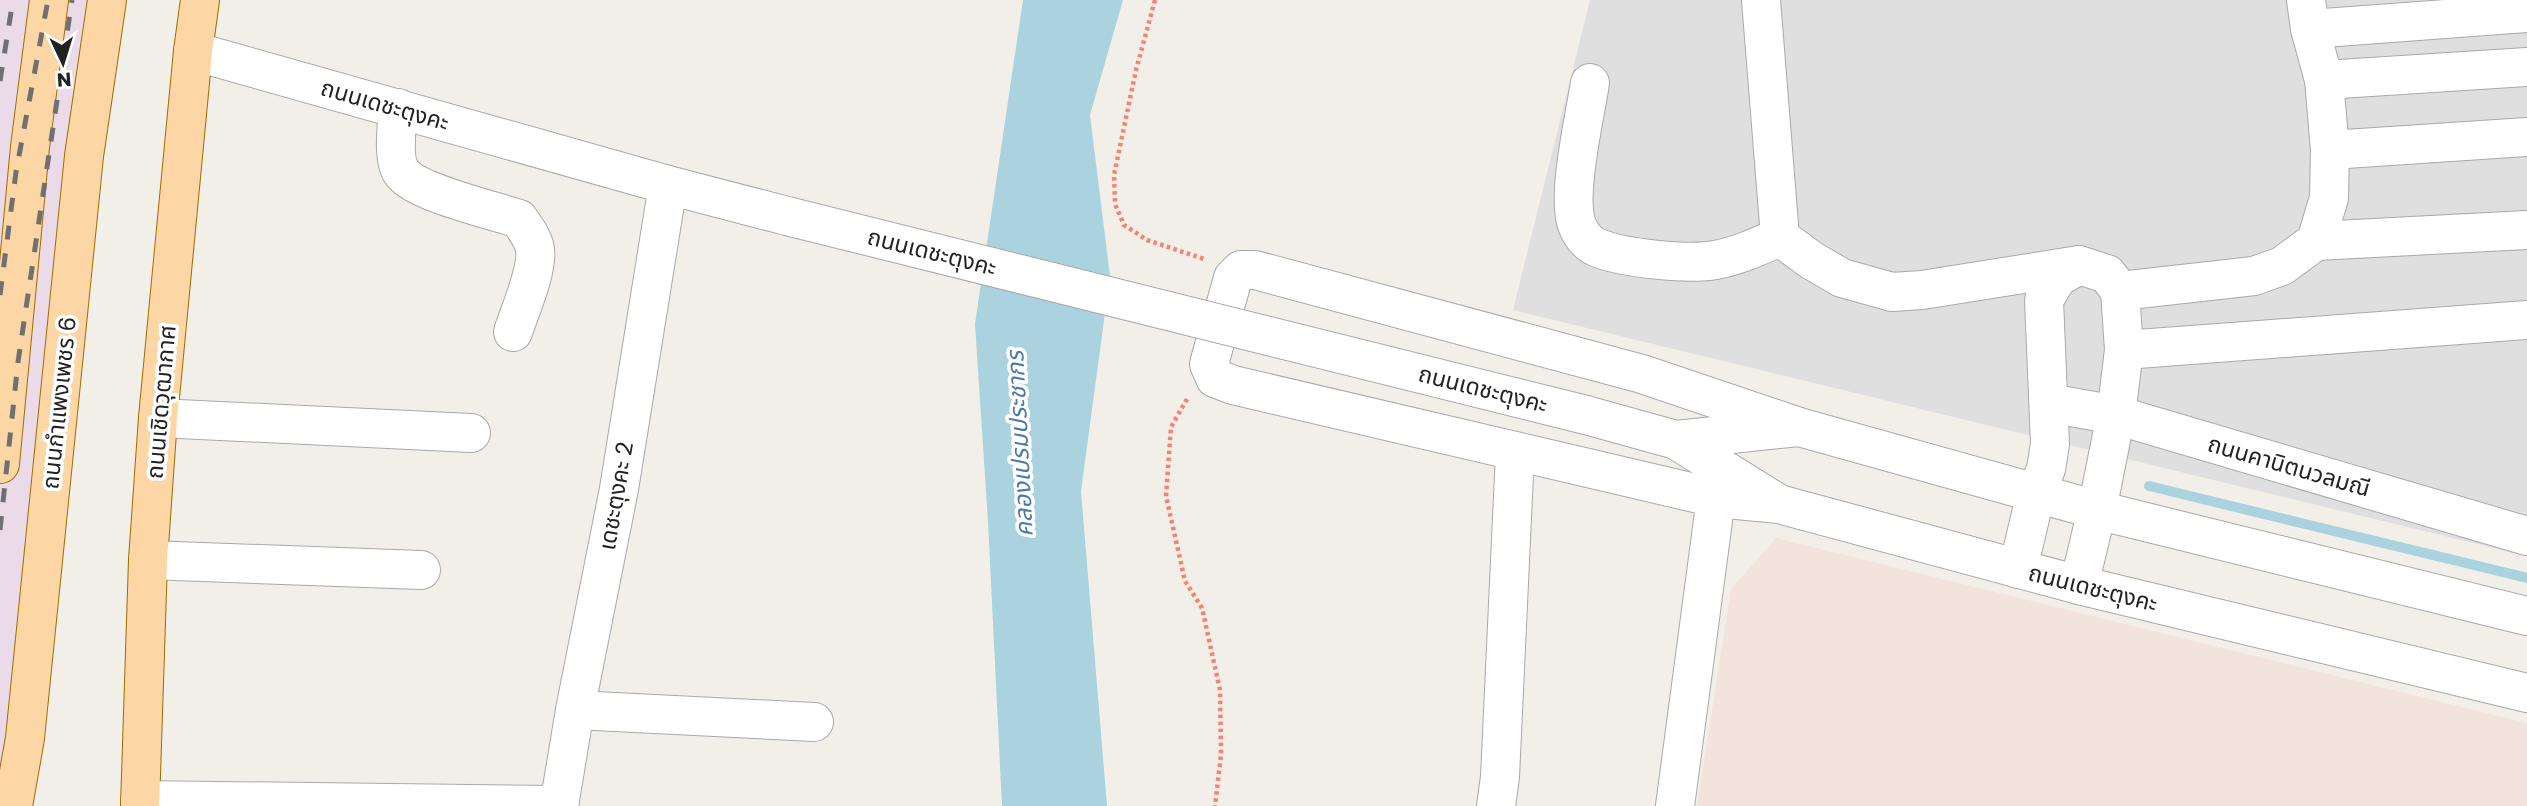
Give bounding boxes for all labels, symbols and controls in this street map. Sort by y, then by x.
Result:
north arrow [28,28,98,98]
text: N [56,65,72,93]
street label: ถนนเดชะตุงคะ [317,71,453,139]
street label: ถนนเดชะตุงคะ [864,220,1000,284]
street label: ถนนกำแพงเพชร 6 [34,315,84,491]
street label: ถนนเชิดวุฒากาศ [138,324,184,480]
water label: คลองเปรมประชากร [998,348,1041,538]
street label: ถนนเดชะตุงคะ [1415,357,1551,421]
street label: ถนนคานิตนวลมณี [2204,427,2374,505]
street label: เดชะตุงคะ 2 [591,439,641,553]
street label: ถนนเดชะตุงคะ [2025,556,2161,620]

